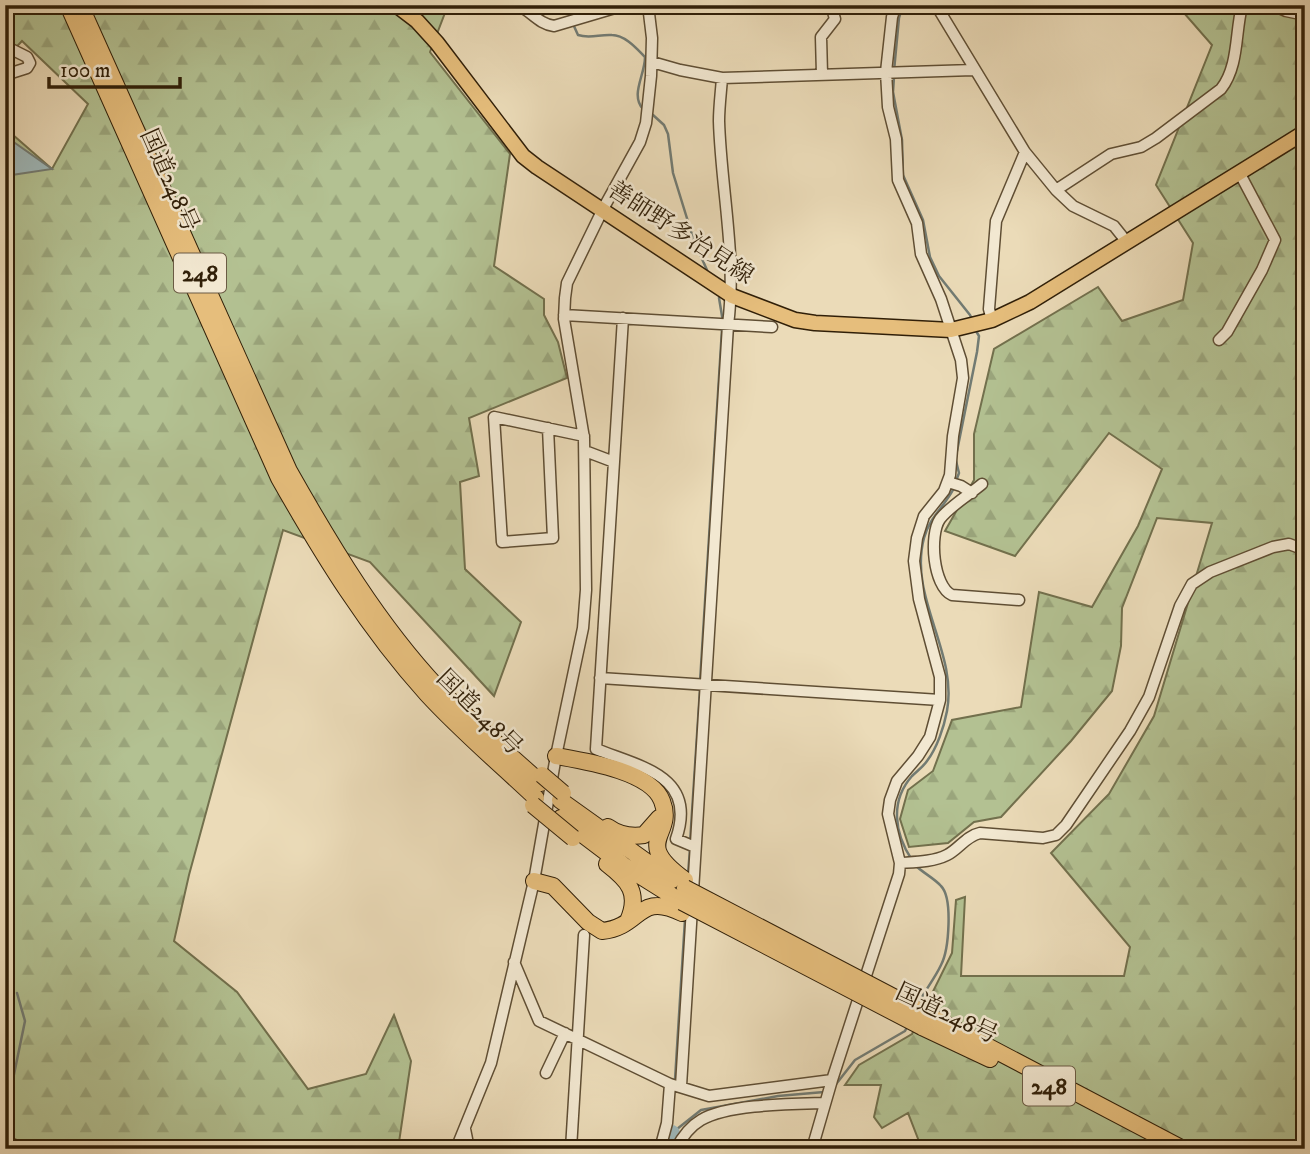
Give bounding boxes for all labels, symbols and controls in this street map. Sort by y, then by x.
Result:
scale bar [49,46,180,90]
text: 100 m [60,58,111,84]
street label: 国道248号 [133,124,205,237]
street label: 善師野多治見線 [602,175,759,291]
road number: 248 [174,254,226,292]
street label: 国道248号 [430,663,529,762]
street label: 国道248号 [891,977,1003,1051]
road number: 248 [1023,1066,1075,1106]

